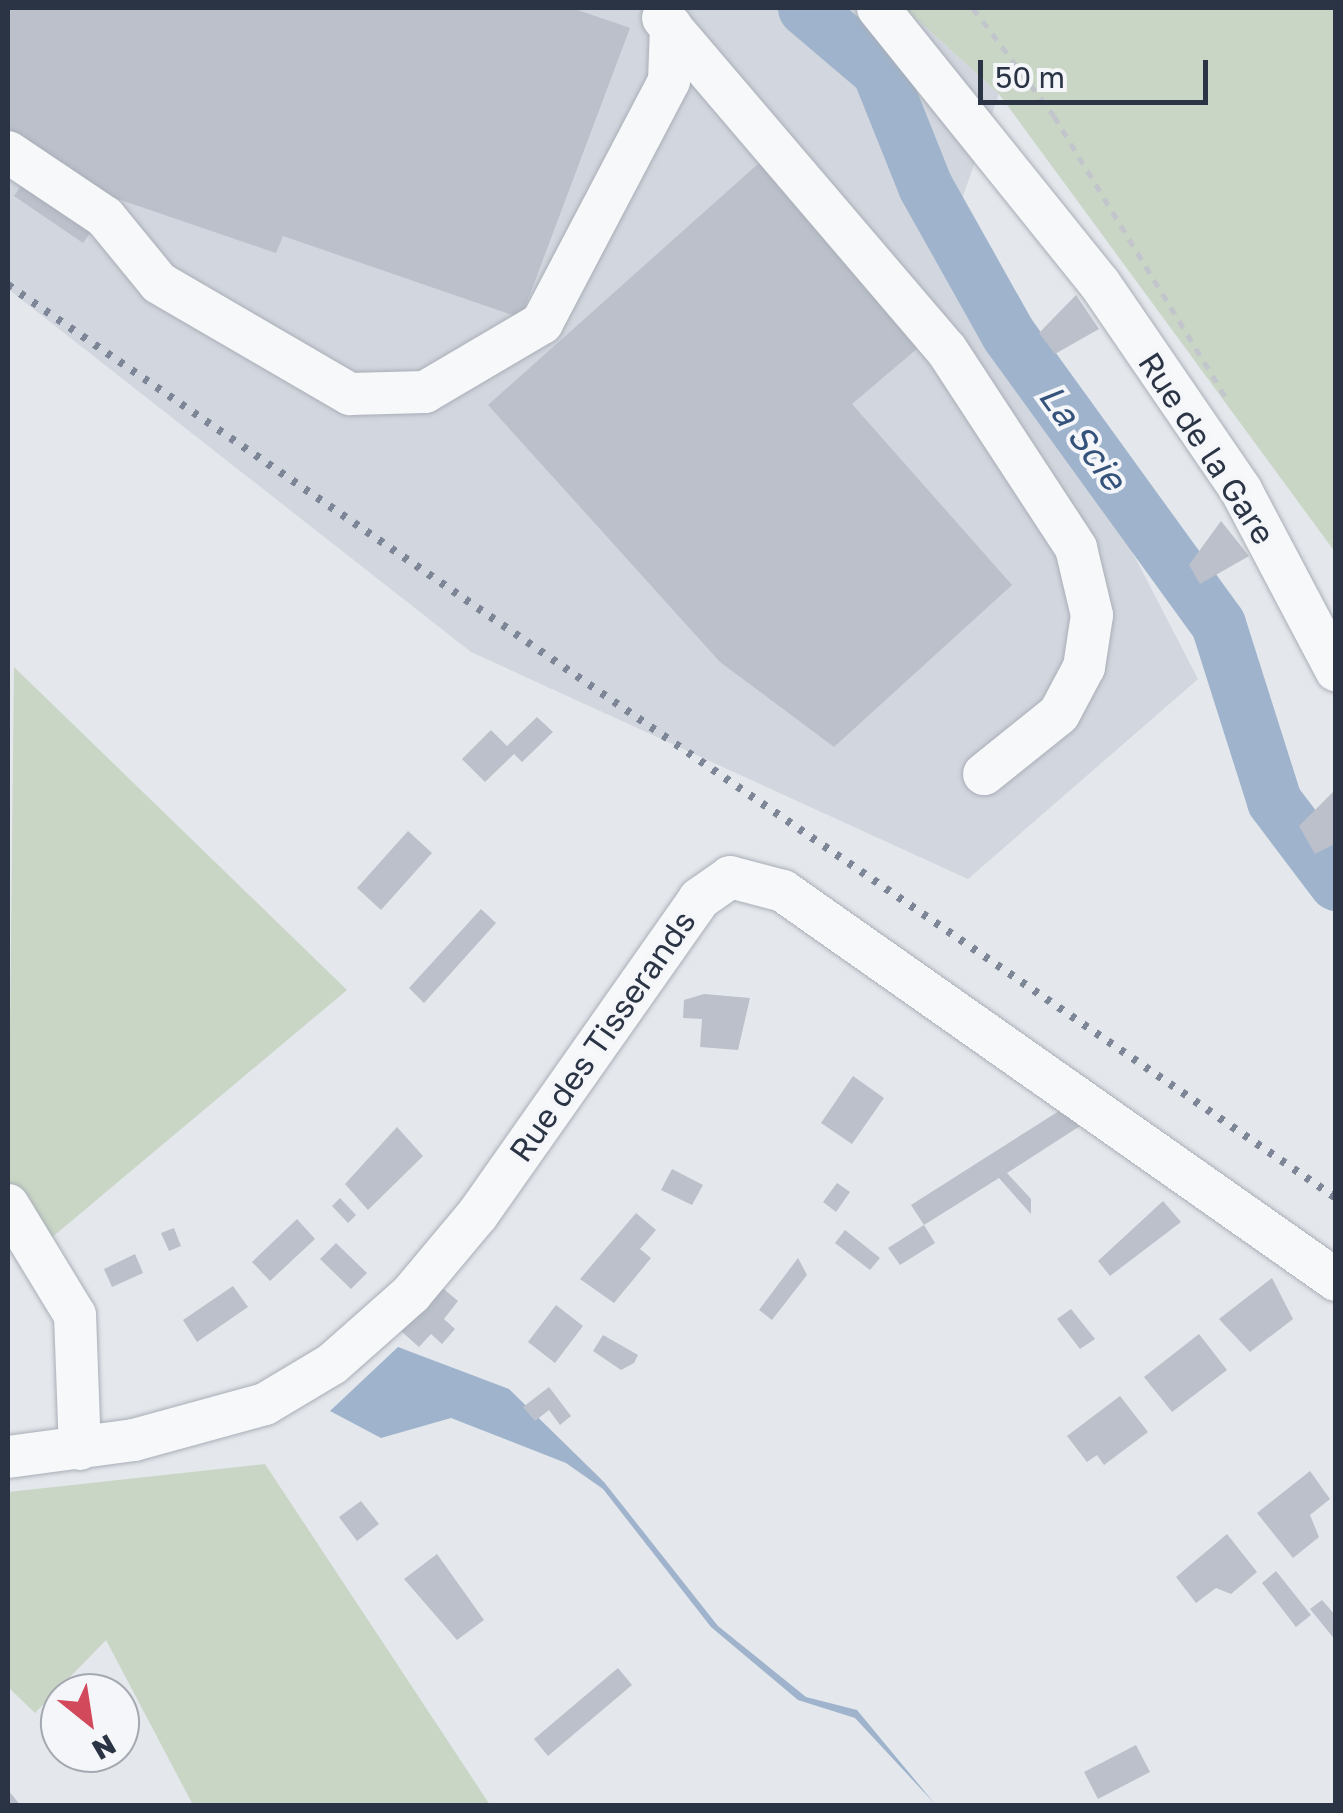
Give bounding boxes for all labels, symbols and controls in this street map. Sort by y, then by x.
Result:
scale bar [983,40,1213,102]
text: 50 m [995,59,1065,95]
street label: Rue de la Gare [1131,345,1283,551]
water label: La Scie [1031,376,1135,498]
street label: Rue des Tisserands [501,903,703,1169]
north arrow [40,1673,140,1773]
text: N [87,1728,122,1767]

